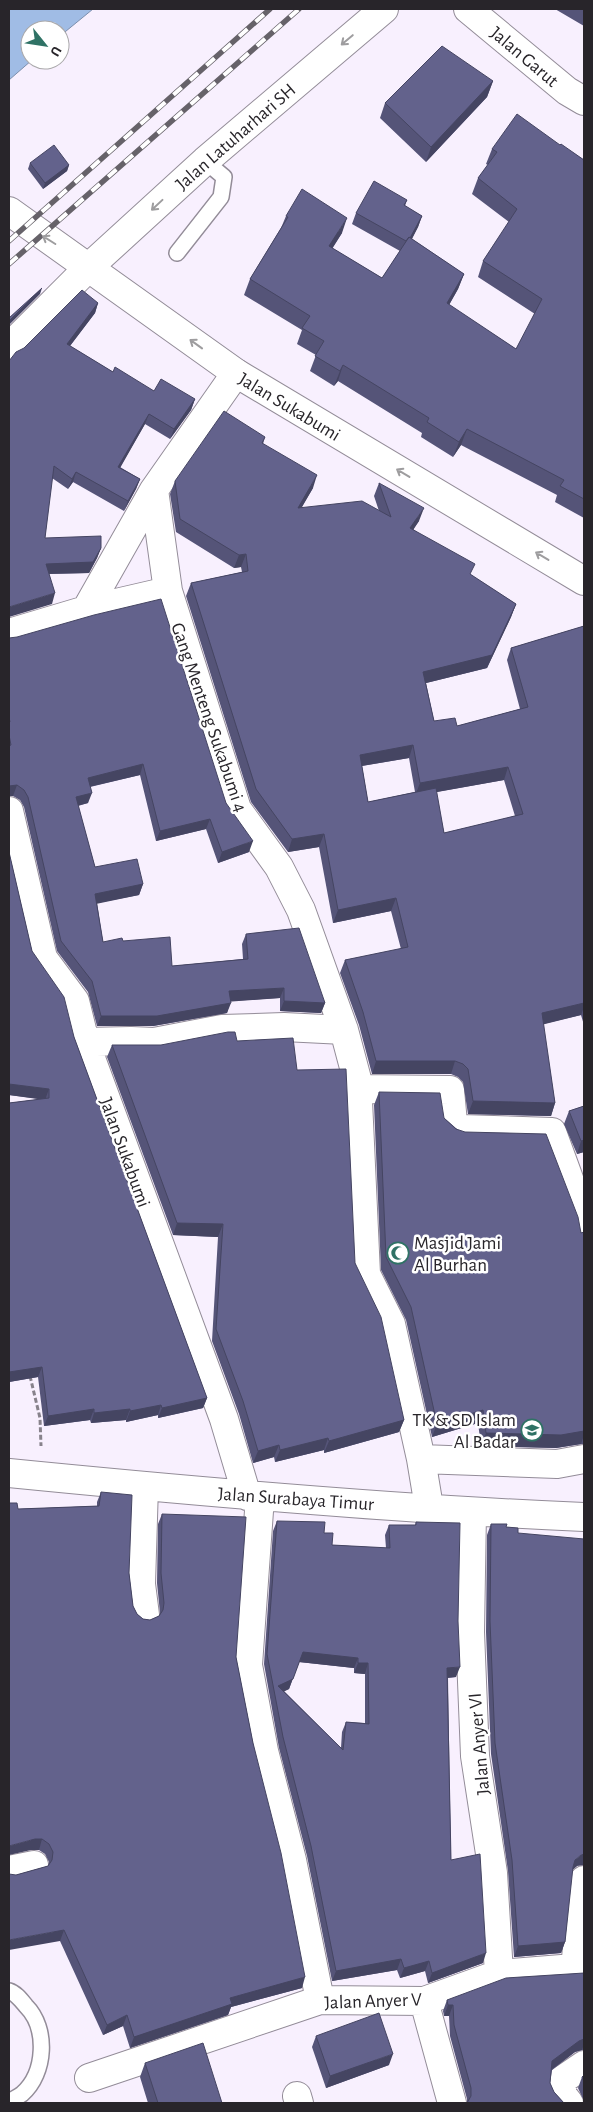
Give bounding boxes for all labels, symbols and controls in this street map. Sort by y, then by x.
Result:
north arrow [20,20,70,70]
street label: Jalan Garut [486,23,562,91]
one-way arrow [341,35,354,46]
text: U [47,44,64,58]
street label: Jalan Latuharhari SH [172,80,300,194]
one-way arrow [150,200,163,211]
one-way arrow [42,235,56,245]
one-way arrow [190,339,203,350]
street label: Jalan Sukabumi [235,369,344,445]
one-way arrow [395,468,410,478]
one-way arrow [536,551,550,561]
street label: Gang Menteng Sukabumi 4 [167,620,250,815]
street label: Jalan Sukabumi [96,1095,153,1210]
place label: Masjid Jami Al Burhan [414,1234,501,1275]
mosque icon: Masjid Jami Al Burhan [386,1241,410,1265]
place label: TK & SD Islam Al Badar [412,1411,516,1452]
school or university icon: TK & SD Islam Al Badar [520,1418,544,1442]
street label: Jalan Surabaya Timur [217,1485,375,1514]
street label: Jalan Anyer VI [466,1692,493,1796]
street label: Jalan Anyer V [324,1990,422,2013]

